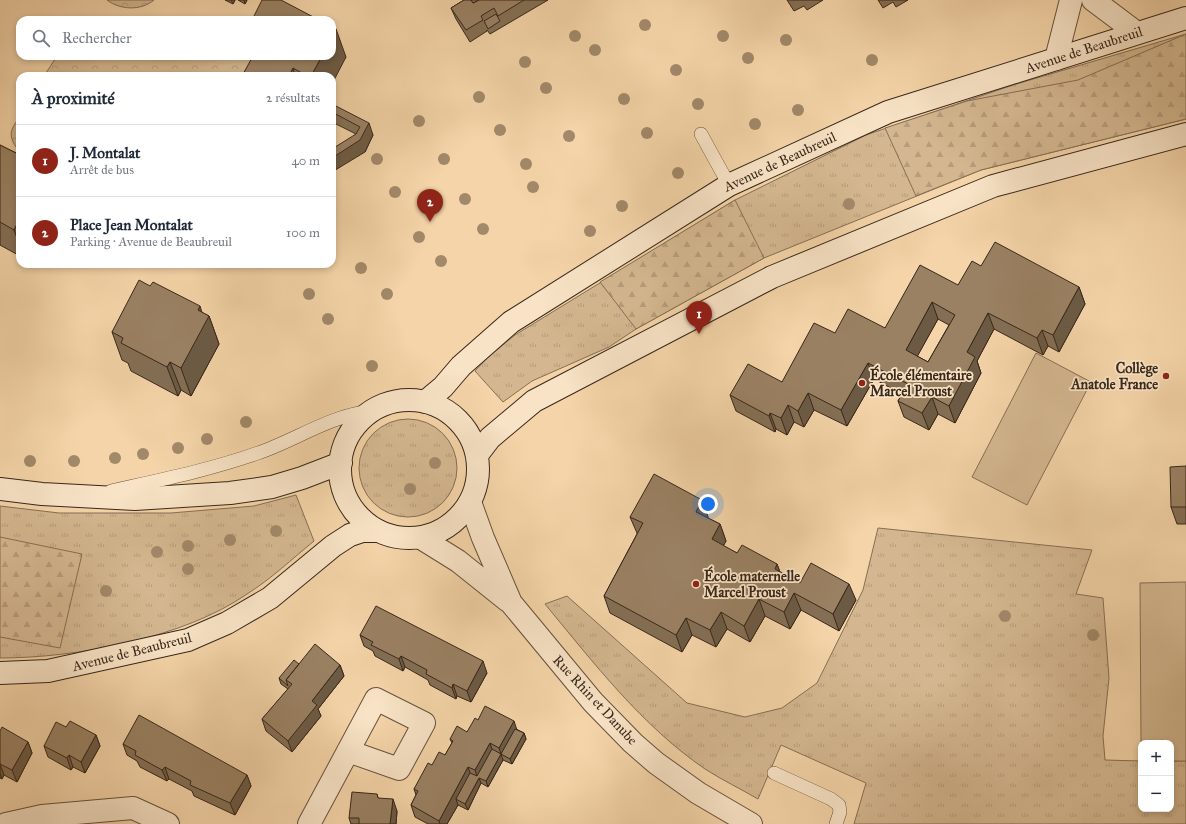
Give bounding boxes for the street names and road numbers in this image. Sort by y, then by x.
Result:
street label: Avenue de Beaubreuil [1022,23,1145,77]
street label: Avenue de Beaubreuil [720,128,839,196]
street label: Avenue de Beaubreuil [70,629,194,675]
street label: Rue Rhin et Danube [549,652,641,748]

